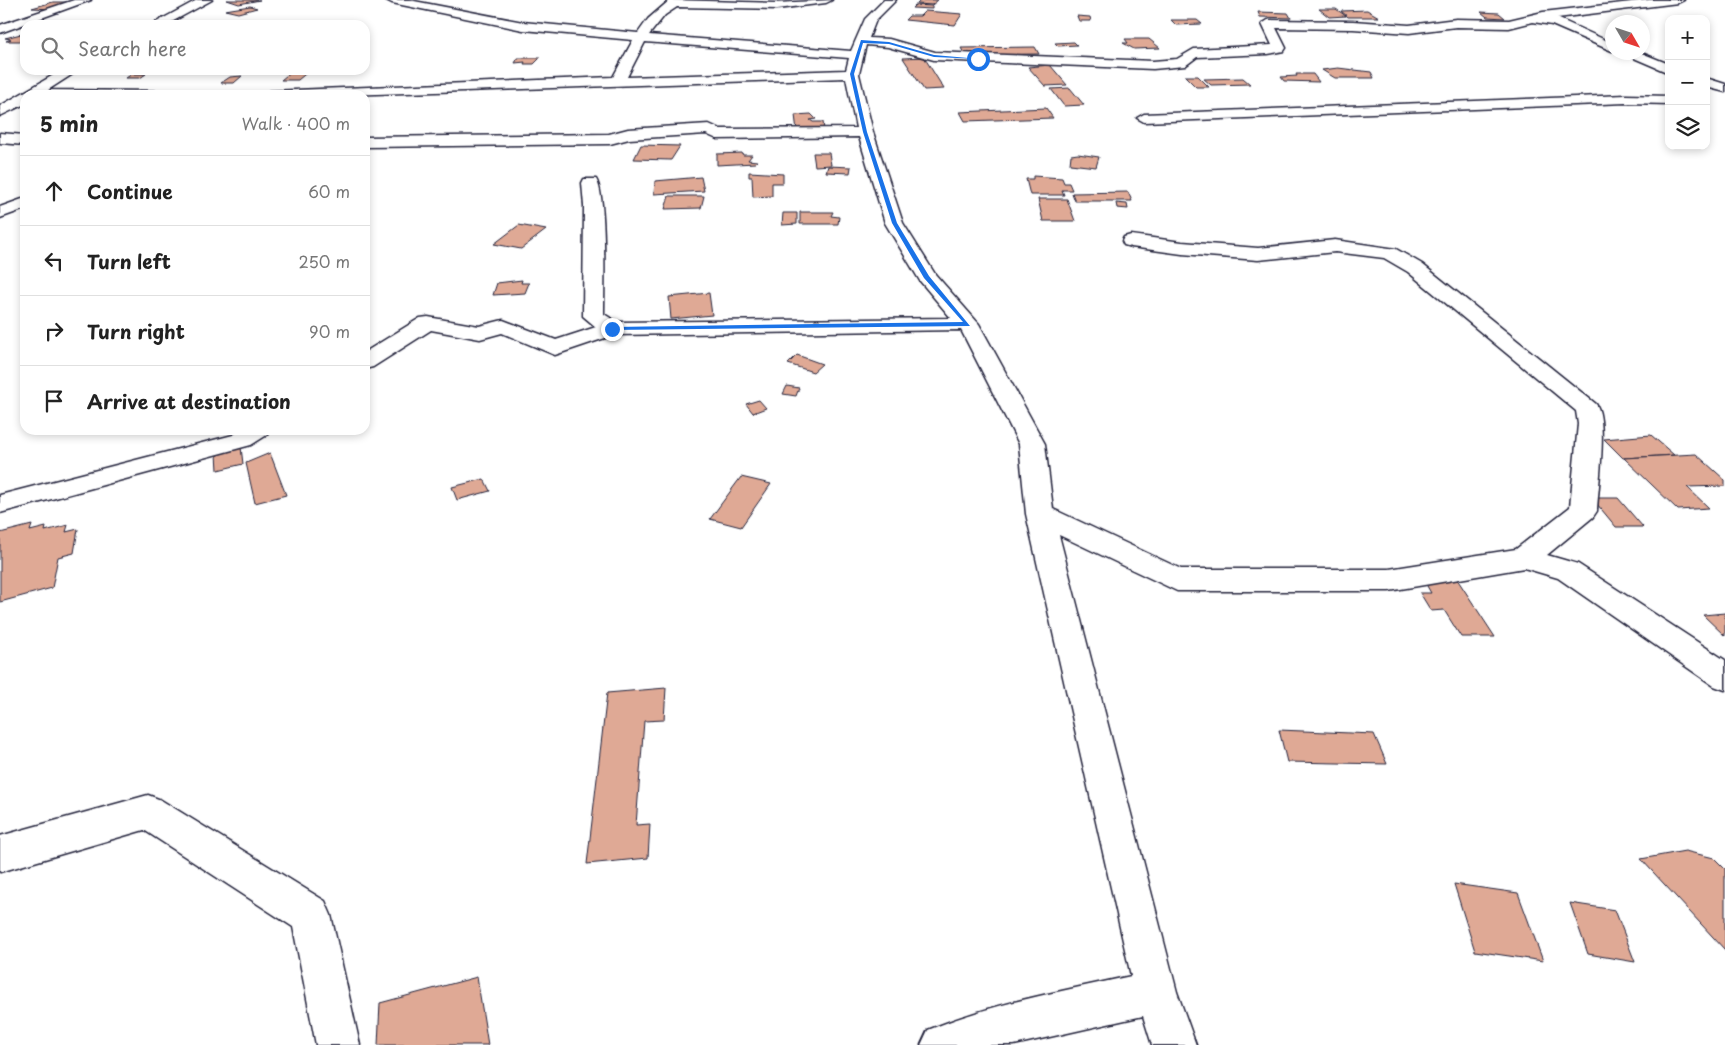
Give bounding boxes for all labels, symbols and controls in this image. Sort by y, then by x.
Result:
north arrow [1605,15,1650,60]
map controls [1665,15,1710,150]
button: + [1665,15,1710,60]
search box [20,20,370,75]
icon: search [38,34,66,62]
text: Search here [78,34,187,62]
route start [967,48,990,71]
button: − [1665,60,1710,105]
button: layers [1665,105,1710,150]
text: 5 min [40,107,98,139]
text: Walk · 400 m [242,111,350,135]
icon: ahead [40,177,68,205]
text: Continue [87,177,173,205]
text: 60 m [308,179,350,203]
icon: left [40,247,68,275]
text: Turn left [87,247,171,275]
text: 250 m [299,249,350,273]
icon: right [40,317,68,345]
text: Turn right [87,317,185,345]
route end [601,318,624,341]
text: 90 m [309,319,350,343]
icon: arrive [40,387,68,415]
text: Arrive at destination [87,387,291,415]

